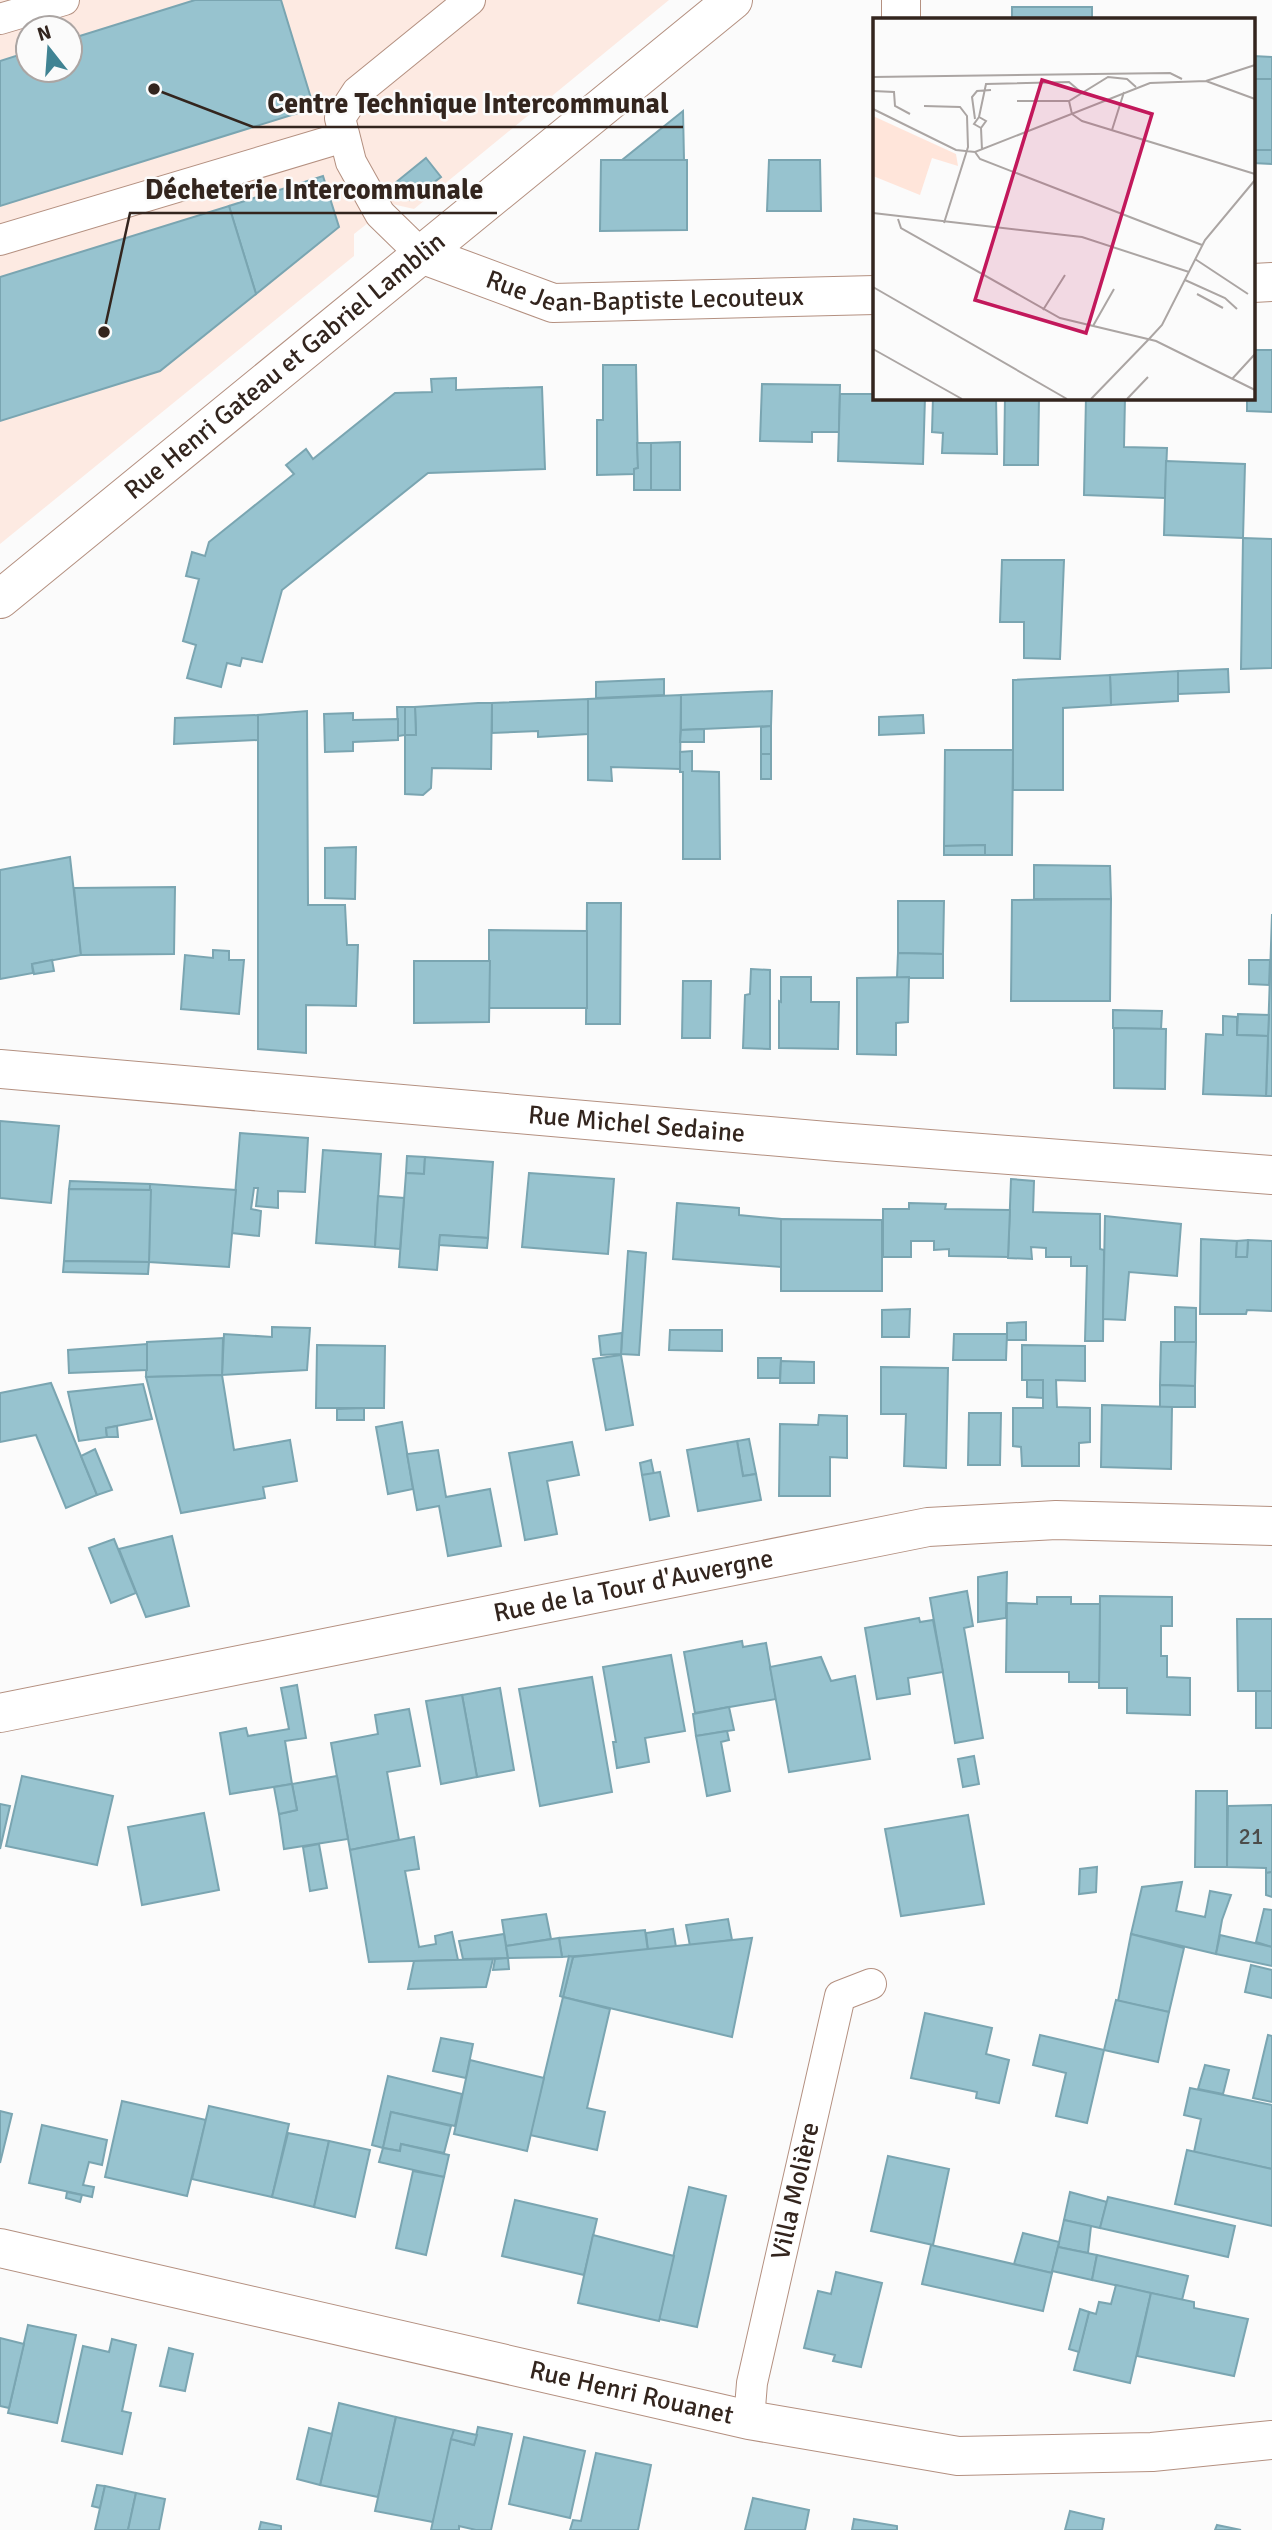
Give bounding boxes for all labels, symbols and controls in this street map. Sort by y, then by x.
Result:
north arrow [14,14,84,84]
inset map [873,18,1254,399]
text: N [34,20,54,47]
callout: Centre Technique Intercommunal [253,78,683,127]
text: Centre Technique Intercommunal [267,87,669,121]
callout: Décheterie Intercommunale [130,164,497,213]
text: Décheterie Intercommunale [145,173,483,207]
street label: Rue Henri Gateau et Gabriel Lamblin [118,226,452,507]
street label: Rue Jean-Baptiste Lecouteux [481,264,804,319]
street label: Rue Michel Sedaine [527,1099,746,1150]
street label: Rue de la Tour d'Auvergne [491,1542,776,1630]
house number: 21 [1239,1822,1263,1851]
street label: Villa Molière [765,2119,827,2263]
street label: Rue Henri Rouanet [527,2354,737,2432]

